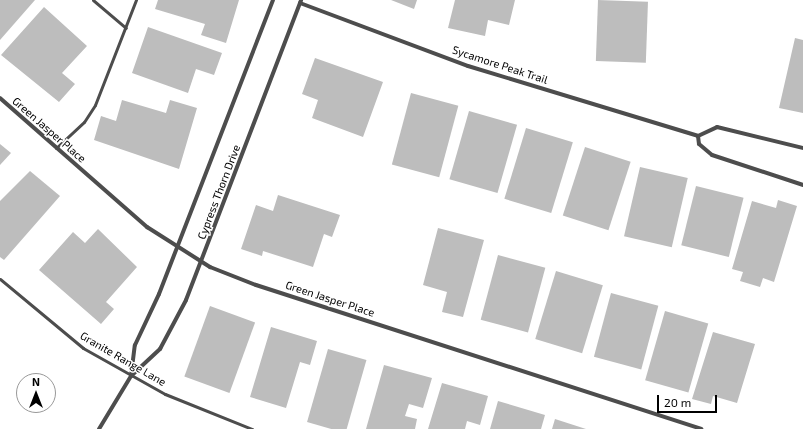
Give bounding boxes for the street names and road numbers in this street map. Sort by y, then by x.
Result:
street label: Sycamore Peak Trail [450,43,550,87]
street label: Green Jasper Place [9,94,89,166]
street label: Cypress Thorn Drive [195,143,243,241]
street label: Green Jasper Place [284,278,376,320]
street label: Granite Range Lane [78,329,168,389]

